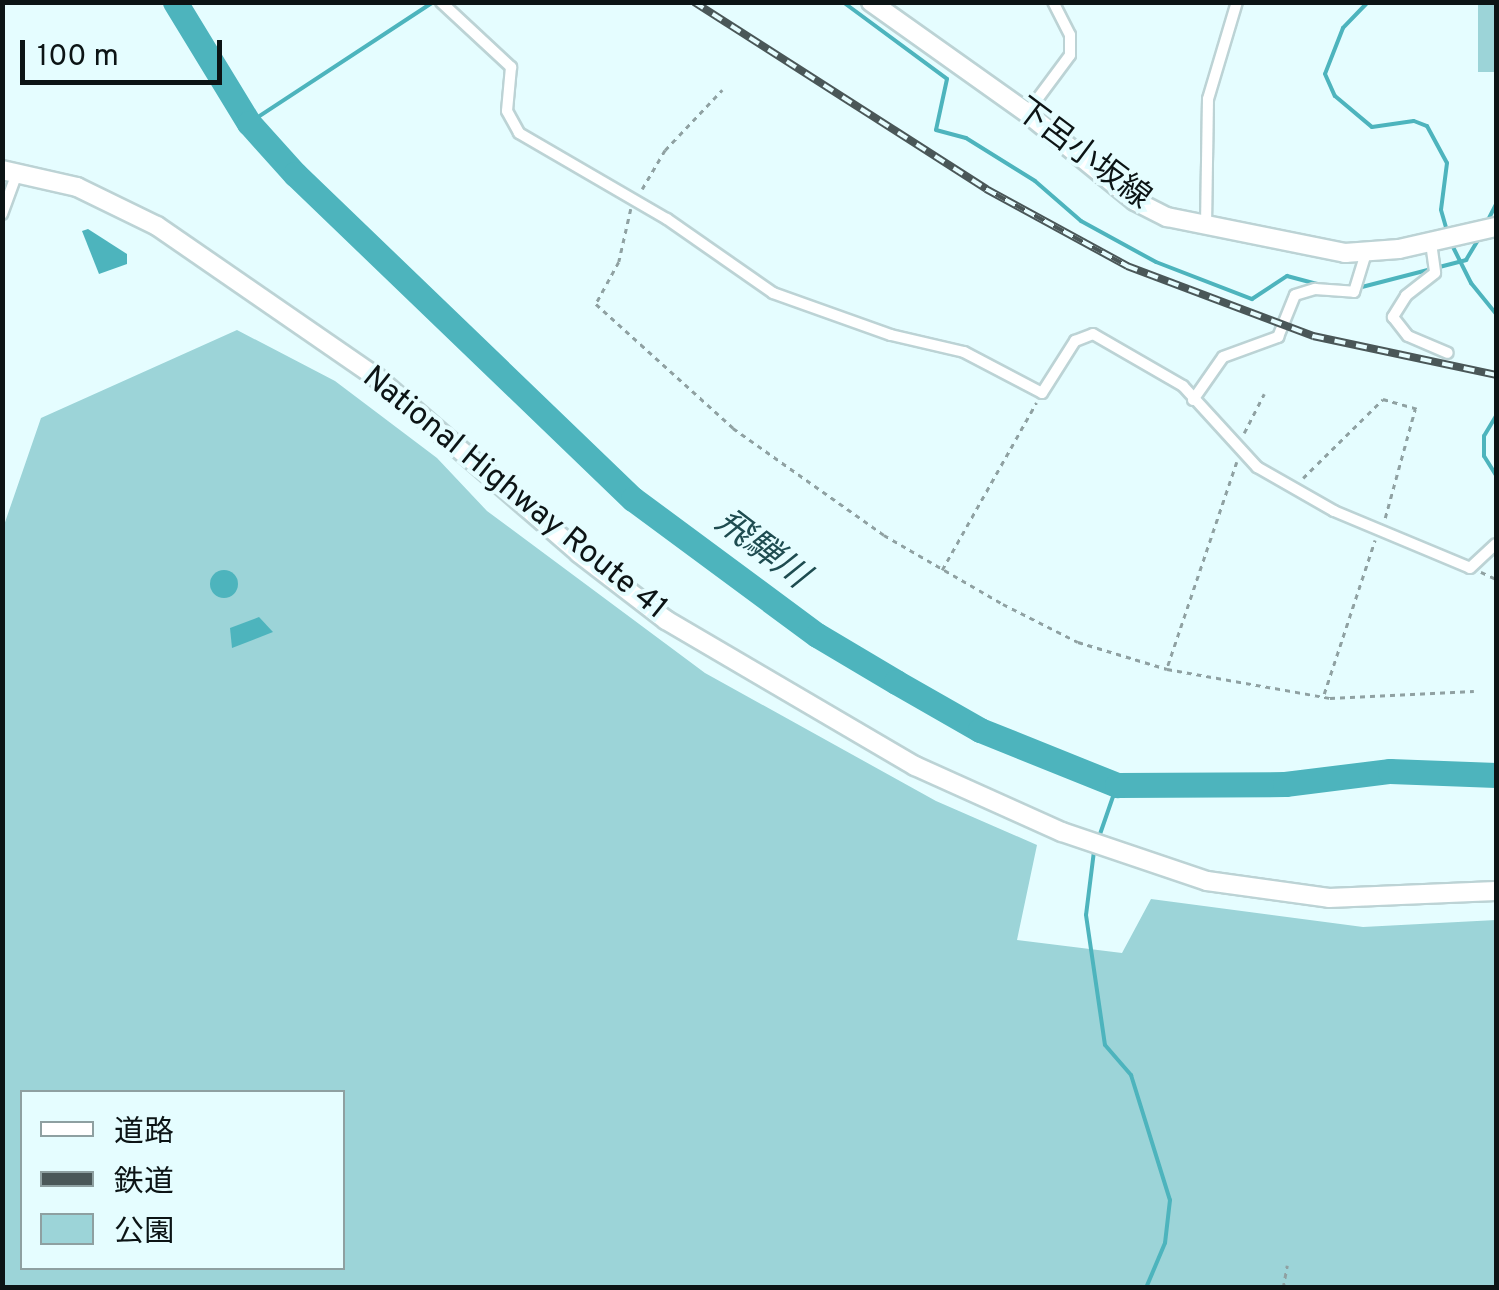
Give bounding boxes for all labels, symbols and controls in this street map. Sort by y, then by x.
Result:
scale bar [25,20,228,82]
text: 100 m [37,39,119,76]
street label: 下呂小坂線 [1007,92,1157,218]
street label: National Highway Route 41 [354,359,674,629]
water label: 飛騨川 [706,502,816,598]
legend [20,1090,345,1270]
text: 道路 [114,1115,174,1152]
text: 鉄道 [114,1165,174,1202]
text: 公園 [114,1215,174,1252]

